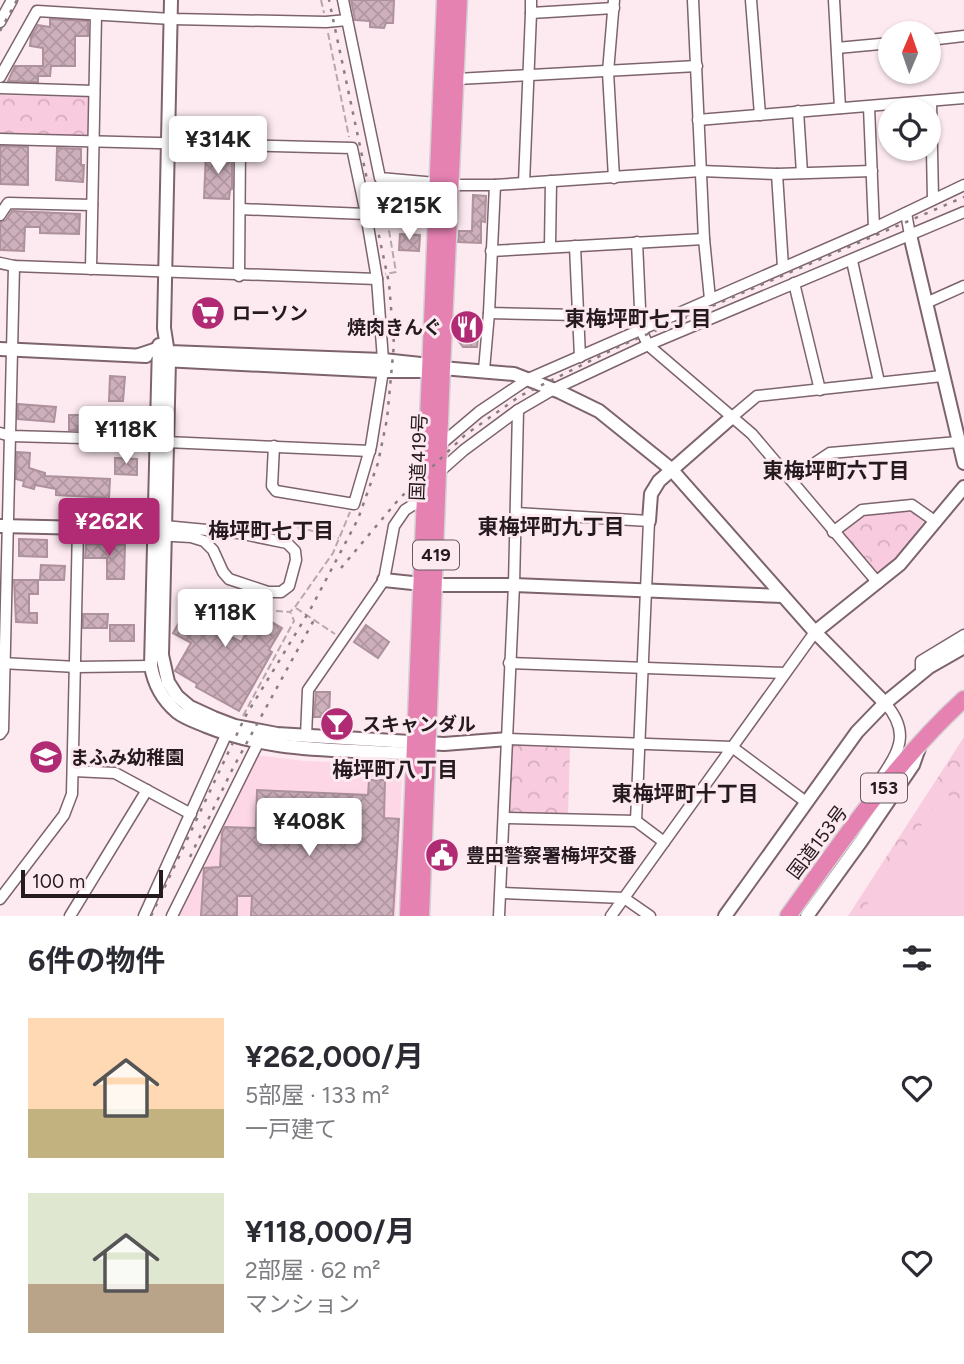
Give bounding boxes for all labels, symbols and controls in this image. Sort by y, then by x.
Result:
north arrow [878,21,942,84]
map controls [878,21,941,161]
button: locate [878,98,941,161]
pin: ¥314K [169,116,267,176]
text: ¥314K [185,125,251,153]
pin: ¥215K [360,182,458,242]
text: ¥215K [376,191,442,219]
supermarket icon: ローソン [189,294,227,332]
place label: ローソン [232,302,308,325]
district label: 東梅坪町七丁目 [565,306,712,331]
restaurant icon: 焼肉きんぐ [448,308,486,346]
place label: 焼肉きんぐ [347,316,442,339]
pin: ¥118K [77,406,175,466]
street label: 国道419号 [405,413,432,501]
text: ¥118K [95,415,157,443]
district label: 東梅坪町六丁目 [763,458,910,483]
pin: ¥262K [60,498,158,558]
text: ¥262K [74,507,144,535]
district label: 東梅坪町九丁目 [478,514,625,539]
district label: 梅坪町七丁目 [208,518,334,543]
road number: 419 [413,540,459,570]
pin: ¥118K [176,590,274,649]
text: ¥118K [194,598,256,626]
bar icon: スキャンダル [318,705,356,743]
place label: スキャンダル [362,713,476,736]
school or university icon: まふみ幼稚園 [27,738,65,776]
place label: まふみ幼稚園 [70,746,184,769]
district label: 梅坪町八丁目 [332,757,458,782]
road number: 153 [861,774,907,802]
district label: 東梅坪町十丁目 [612,781,759,806]
pin: ¥408K [260,798,358,858]
street label: 国道153号 [782,801,852,884]
text: ¥408K [273,807,345,835]
public building icon: 豊田警察署梅坪交番 [423,836,461,874]
place label: 豊田警察署梅坪交番 [466,844,637,867]
scale bar [21,867,163,899]
text: 100 m [32,870,85,893]
icon: filters [898,939,936,977]
text: 6件の物件 [28,942,165,979]
text: ¥262,000/月 [245,1038,424,1075]
icon: home [84,1046,168,1130]
icon: heart [898,1069,936,1107]
text: 5部屋 · 133 m² [245,1081,390,1109]
text: 一戸建て [245,1115,337,1143]
text: ¥118,000/月 [245,1213,416,1250]
icon: home [84,1221,168,1305]
icon: heart [898,1244,936,1282]
text: 2部屋 · 62 m² [245,1256,381,1284]
text: マンション [245,1290,360,1318]

